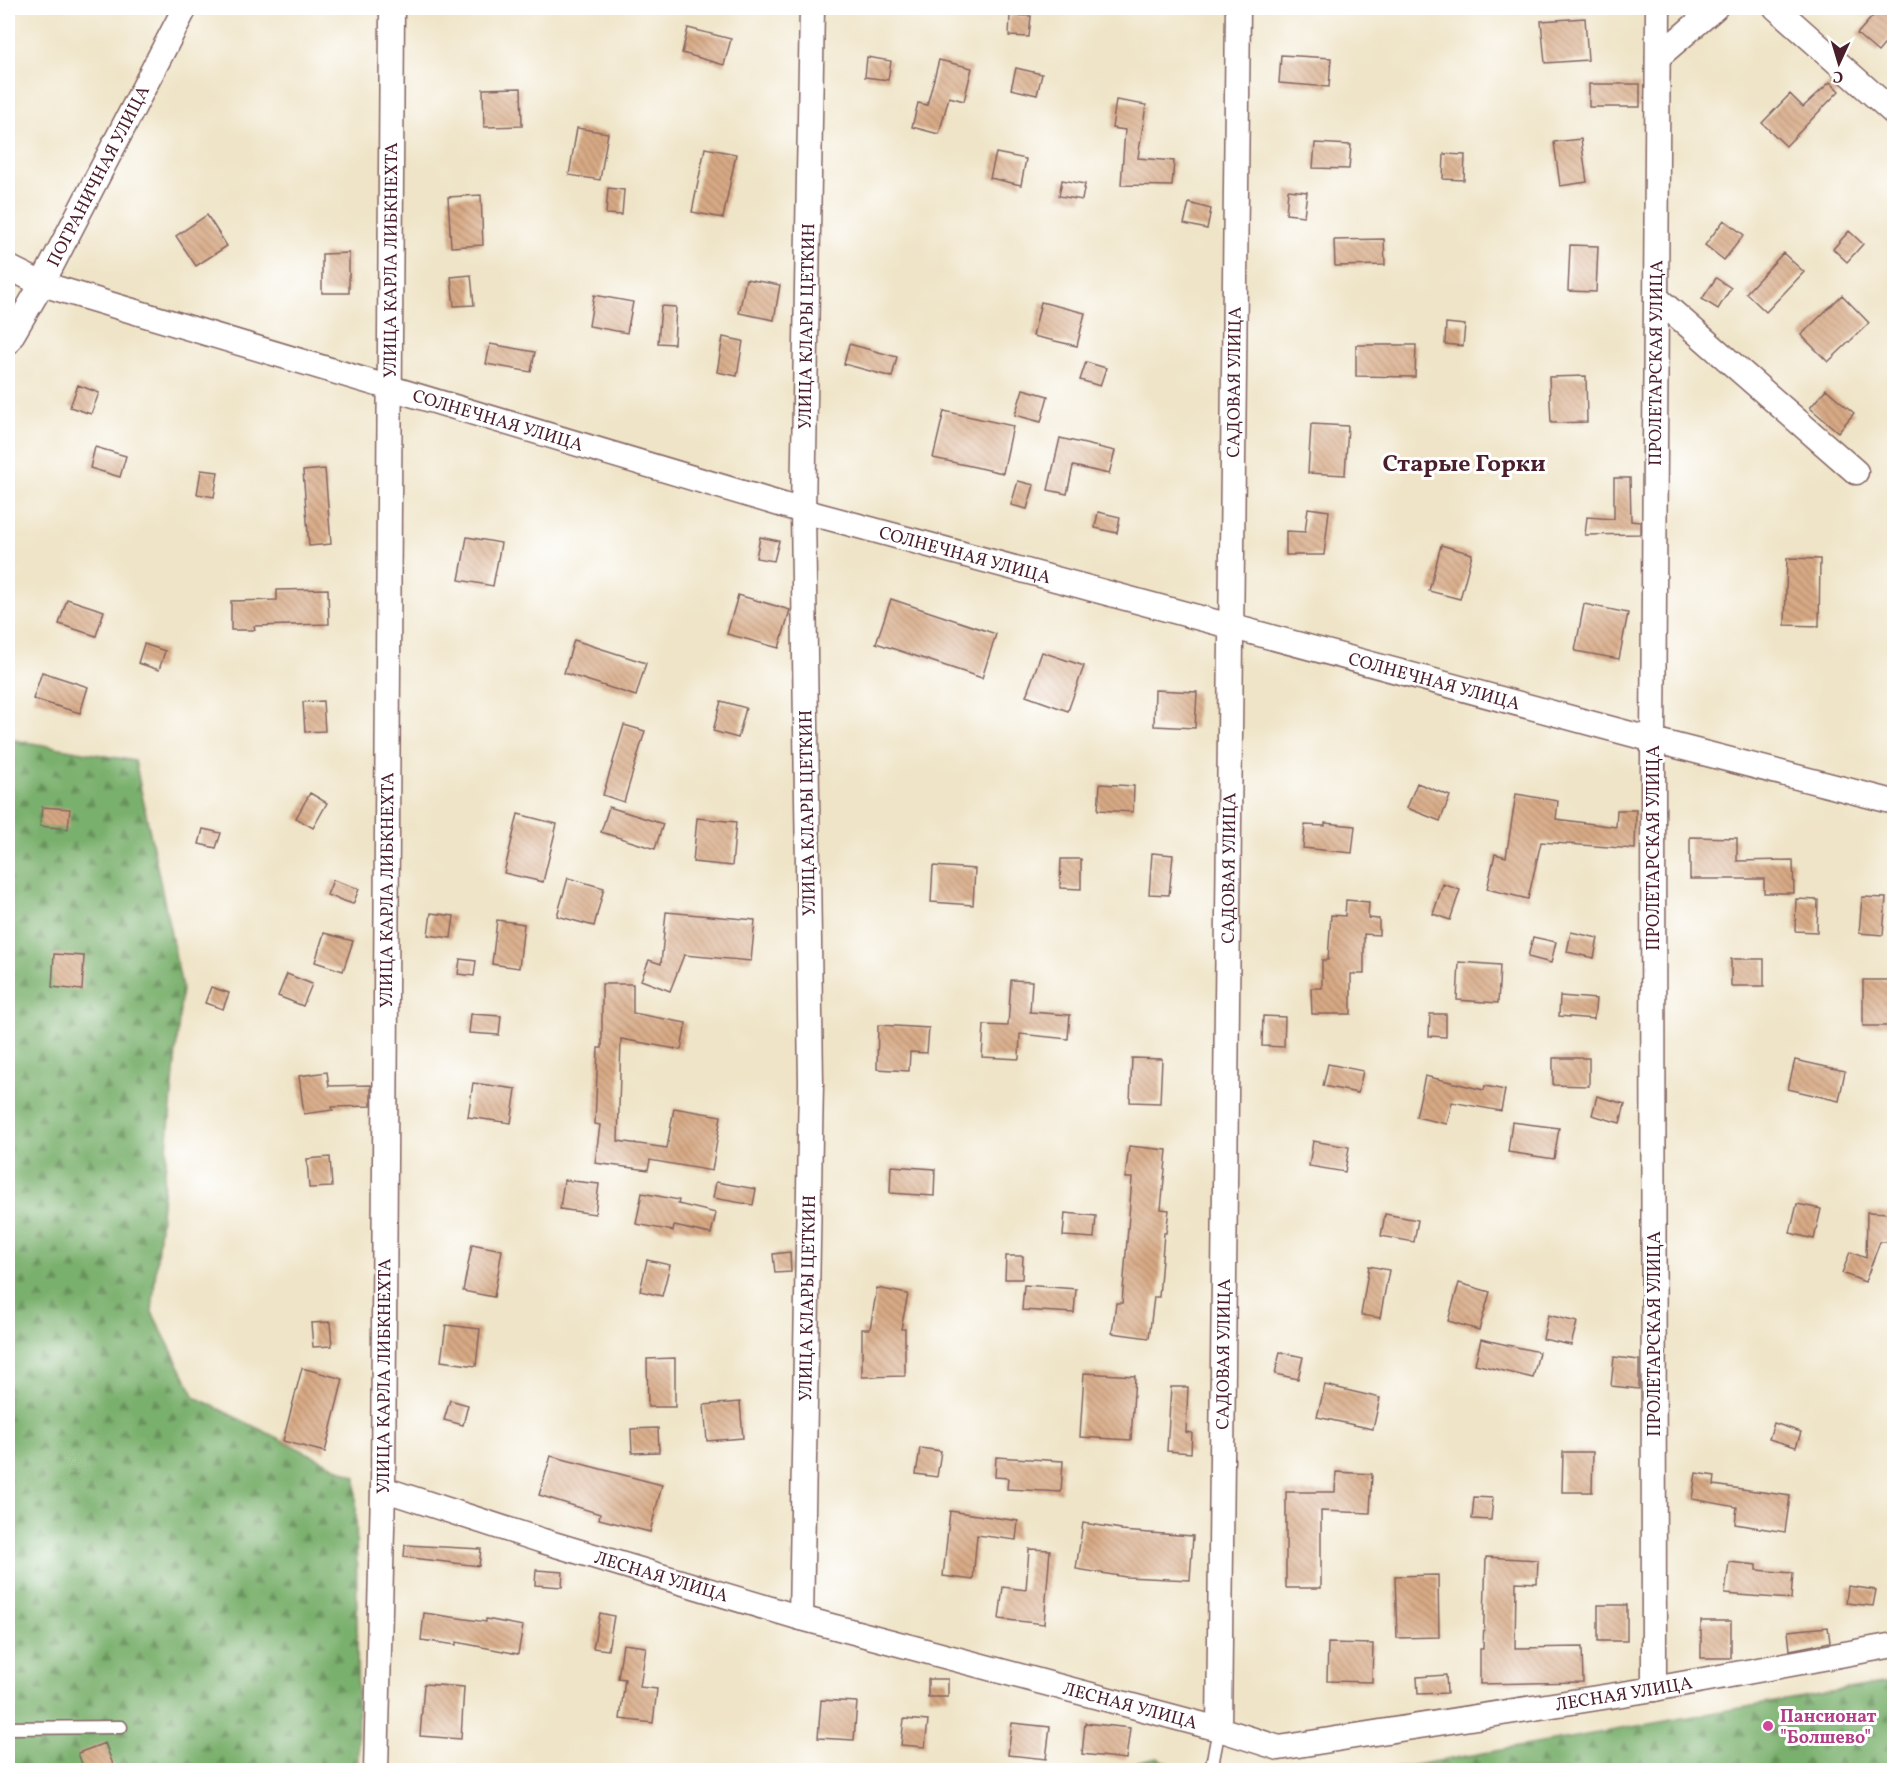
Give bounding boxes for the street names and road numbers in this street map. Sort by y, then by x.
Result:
street label: ПОГРАНИЧНАЯ УЛИЦА [42,81,157,272]
street label: УЛИЦА КАРЛА ЛИБКНЕХТА [379,142,405,378]
street label: УЛИЦА КЛАРЫ ЦЕТКИН [793,223,822,430]
street label: ПРОЛЕТАРСКАЯ УЛИЦА [1644,260,1670,466]
street label: САДОВАЯ УЛИЦА [1222,306,1249,458]
street label: СОЛНЕЧНАЯ УЛИЦА [409,384,586,459]
street label: СОЛНЕЧНАЯ УЛИЦА [876,521,1054,591]
street label: СОЛНЕЧНАЯ УЛИЦА [1345,647,1523,718]
street label: УЛИЦА КЛАРЫ ЦЕТКИН [794,710,823,916]
street label: ПРОЛЕТАРСКАЯ УЛИЦА [1642,745,1667,951]
street label: УЛИЦА КАРЛА ЛИБКНЕХТА [375,772,401,1008]
street label: САДОВАЯ УЛИЦА [1217,792,1243,944]
street label: УЛИЦА КЛАРЫ ЦЕТКИН [794,1195,823,1402]
street label: ПРОЛЕТАРСКАЯ УЛИЦА [1643,1231,1668,1437]
street label: УЛИЦА КАРЛА ЛИБКНЕХТА [372,1258,398,1494]
street label: САДОВАЯ УЛИЦА [1211,1278,1238,1430]
street label: ЛЕСНАЯ УЛИЦА [591,1546,731,1610]
street label: ЛЕСНАЯ УЛИЦА [1554,1671,1695,1718]
street label: ЛЕСНАЯ УЛИЦА [1060,1677,1200,1737]

